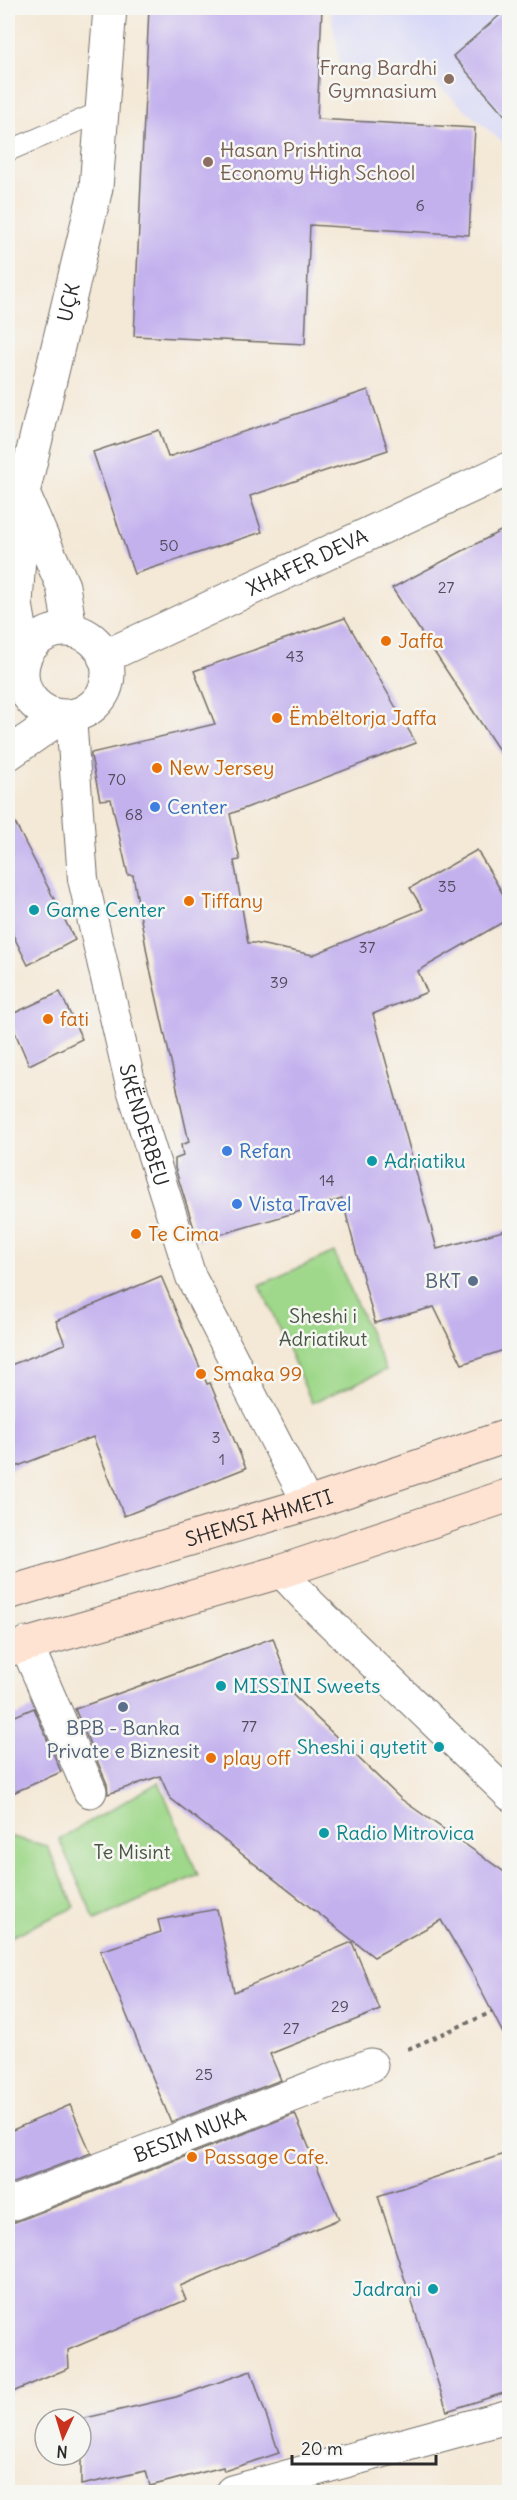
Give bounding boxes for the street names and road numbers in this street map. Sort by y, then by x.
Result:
street label: UÇK [51,280,85,324]
street label: XHAFER DEVA [242,523,372,601]
street label: SKËNDERBEU [114,1062,175,1189]
street label: SHEMSI AHMETI [182,1483,336,1552]
street label: BESIM NUKA [130,2101,250,2167]

